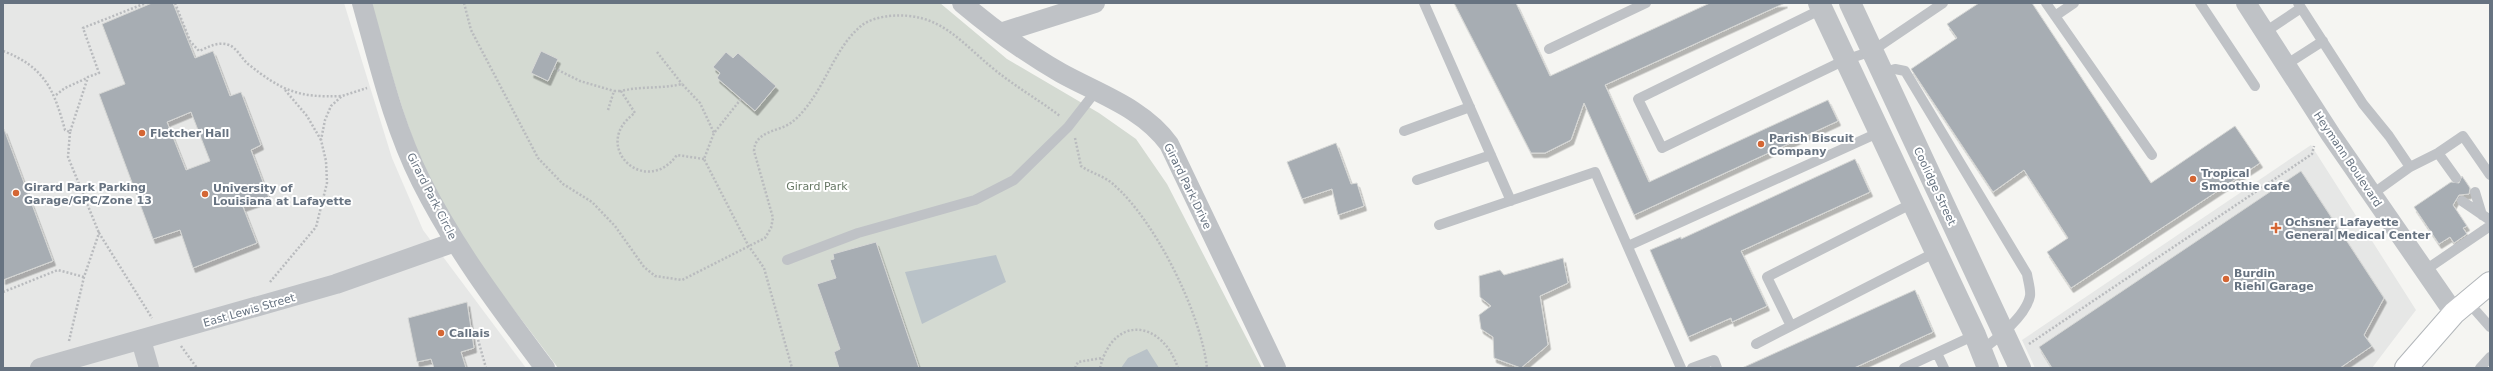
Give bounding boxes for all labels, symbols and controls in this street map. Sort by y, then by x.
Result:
street label: Heymann Boulevard [2311,109,2384,209]
place label: Fletcher Hall [150,127,229,140]
marker: Fletcher Hall [137,128,147,138]
place label: Parish Biscuit Company [1769,132,1854,158]
marker: Parish Biscuit Company [1756,139,1766,149]
street label: Girard Park Drive [1161,141,1214,232]
street label: Coolidge Street [1911,145,1959,228]
street label: Girard Park Circle [404,151,459,242]
place label: Tropical Smoothie cafe [2201,167,2290,193]
marker: Tropical Smoothie cafe [2188,174,2198,184]
park label: Girard Park [786,180,848,193]
place label: Girard Park Parking Garage/GPC/Zone 13 [24,181,152,207]
place label: University of Louisiana at Lafayette [213,182,351,208]
marker: Girard Park Parking Garage/GPC/Zone 13 [11,188,21,198]
marker: University of Louisiana at Lafayette [200,189,210,199]
place label: Ochsner Lafayette General Medical Center [2285,216,2431,242]
marker: Ochsner Lafayette General Medical Center [2270,222,2282,234]
place label: Burdin Riehl Garage [2234,267,2314,293]
marker: Burdin Riehl Garage [2221,274,2231,284]
street label: East Lewis Street [202,291,297,330]
place label: Callais [449,327,490,340]
marker: Callais [436,328,446,338]

